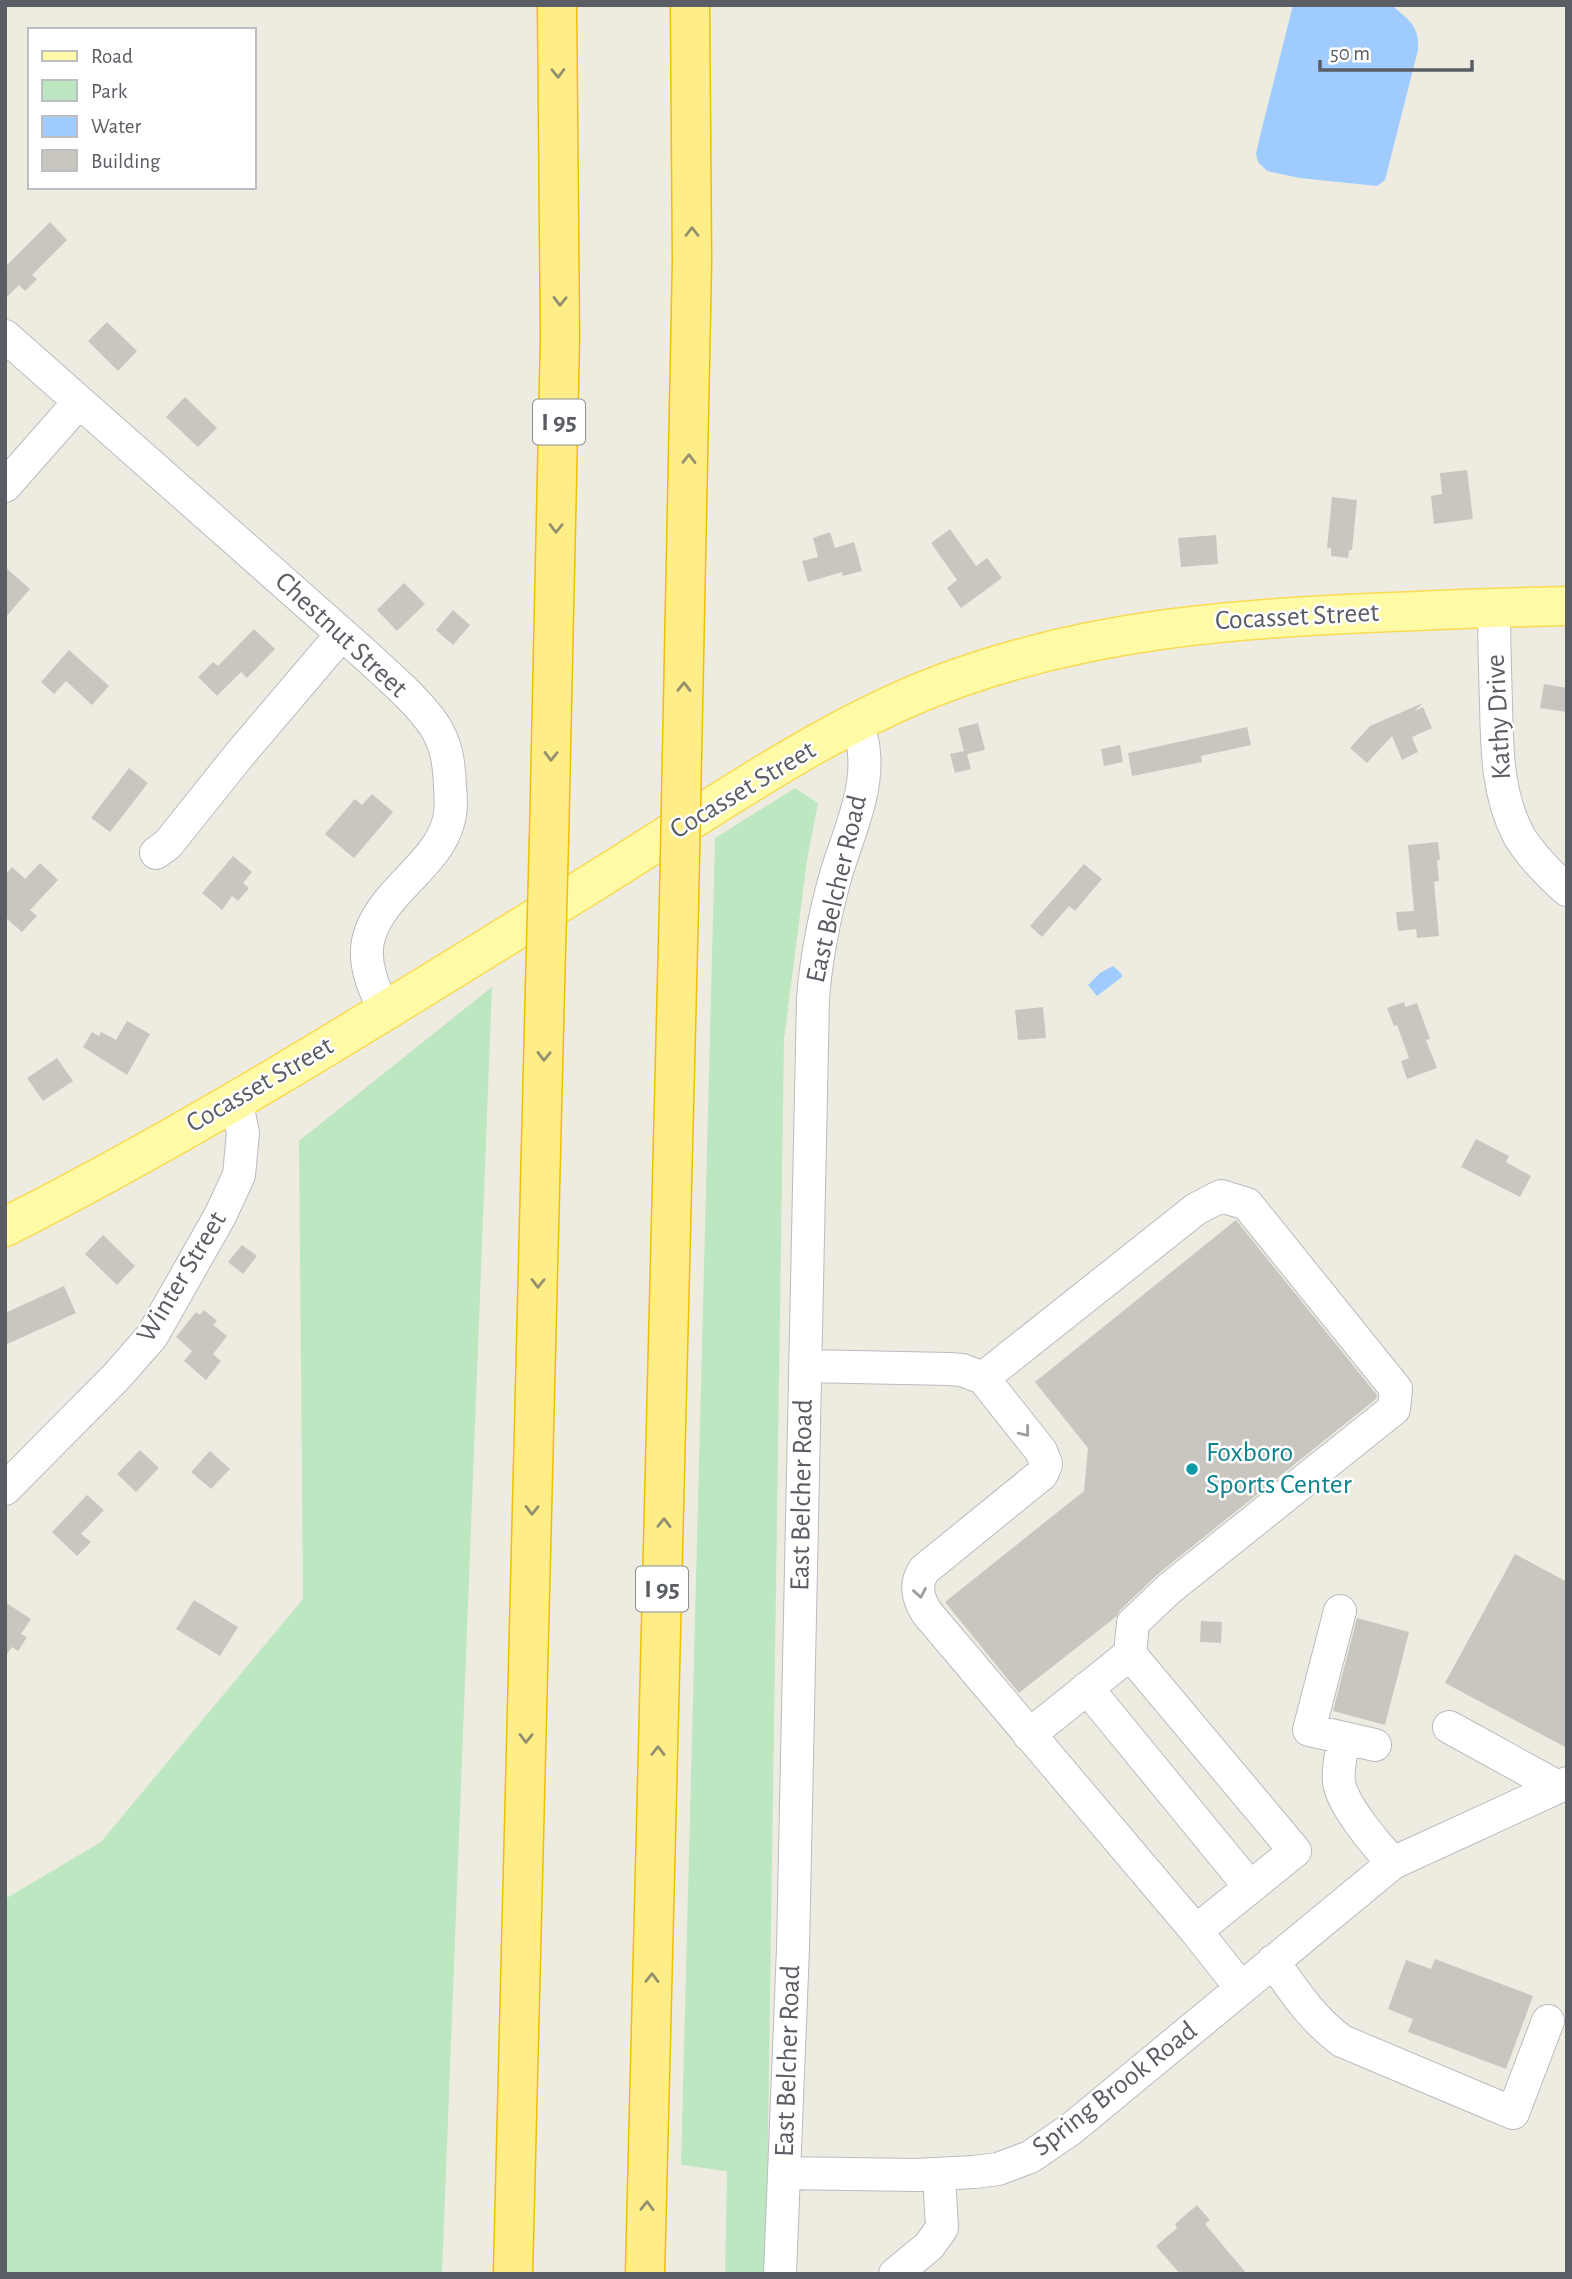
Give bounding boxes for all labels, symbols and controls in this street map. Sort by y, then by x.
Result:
legend [28,28,256,189]
scale bar [1320,28,1472,72]
text: 50 m [1330,43,1370,64]
text: Road [91,46,133,67]
one-way arrow [551,68,566,79]
text: Park [91,81,128,102]
text: Water [91,116,141,137]
text: Building [91,151,161,172]
one-way arrow [684,226,700,237]
one-way arrow [552,296,568,307]
road number: I 95 [533,400,585,444]
one-way arrow [682,454,697,465]
one-way arrow [548,524,564,534]
street label: Chestnut Street [269,567,413,703]
street label: Cocasset Street [1214,599,1380,635]
street label: Kathy Drive [1482,653,1516,781]
one-way arrow [676,681,692,692]
street label: Cocasset Street [665,736,821,844]
one-way arrow [543,751,558,762]
street label: East Belcher Road [802,792,872,986]
street label: Cocasset Street [182,1032,338,1138]
one-way arrow [536,1050,551,1061]
street label: Winter Street [132,1207,232,1347]
one-way arrow [530,1278,546,1289]
street label: East Belcher Road [786,1399,818,1591]
one-way arrow [1017,1423,1029,1436]
place label: Foxboro Sports Center [1206,1439,1352,1499]
marker: Foxboro Sports Center [1184,1461,1200,1477]
one-way arrow [525,1505,540,1516]
one-way arrow [656,1517,671,1528]
road number: I 95 [636,1566,688,1612]
one-way arrow [912,1588,927,1599]
one-way arrow [519,1733,534,1744]
one-way arrow [650,1745,666,1755]
street label: East Belcher Road [771,1965,805,2157]
one-way arrow [645,1972,660,1983]
street label: Spring Brook Road [1028,2016,1202,2162]
one-way arrow [639,2200,654,2211]

